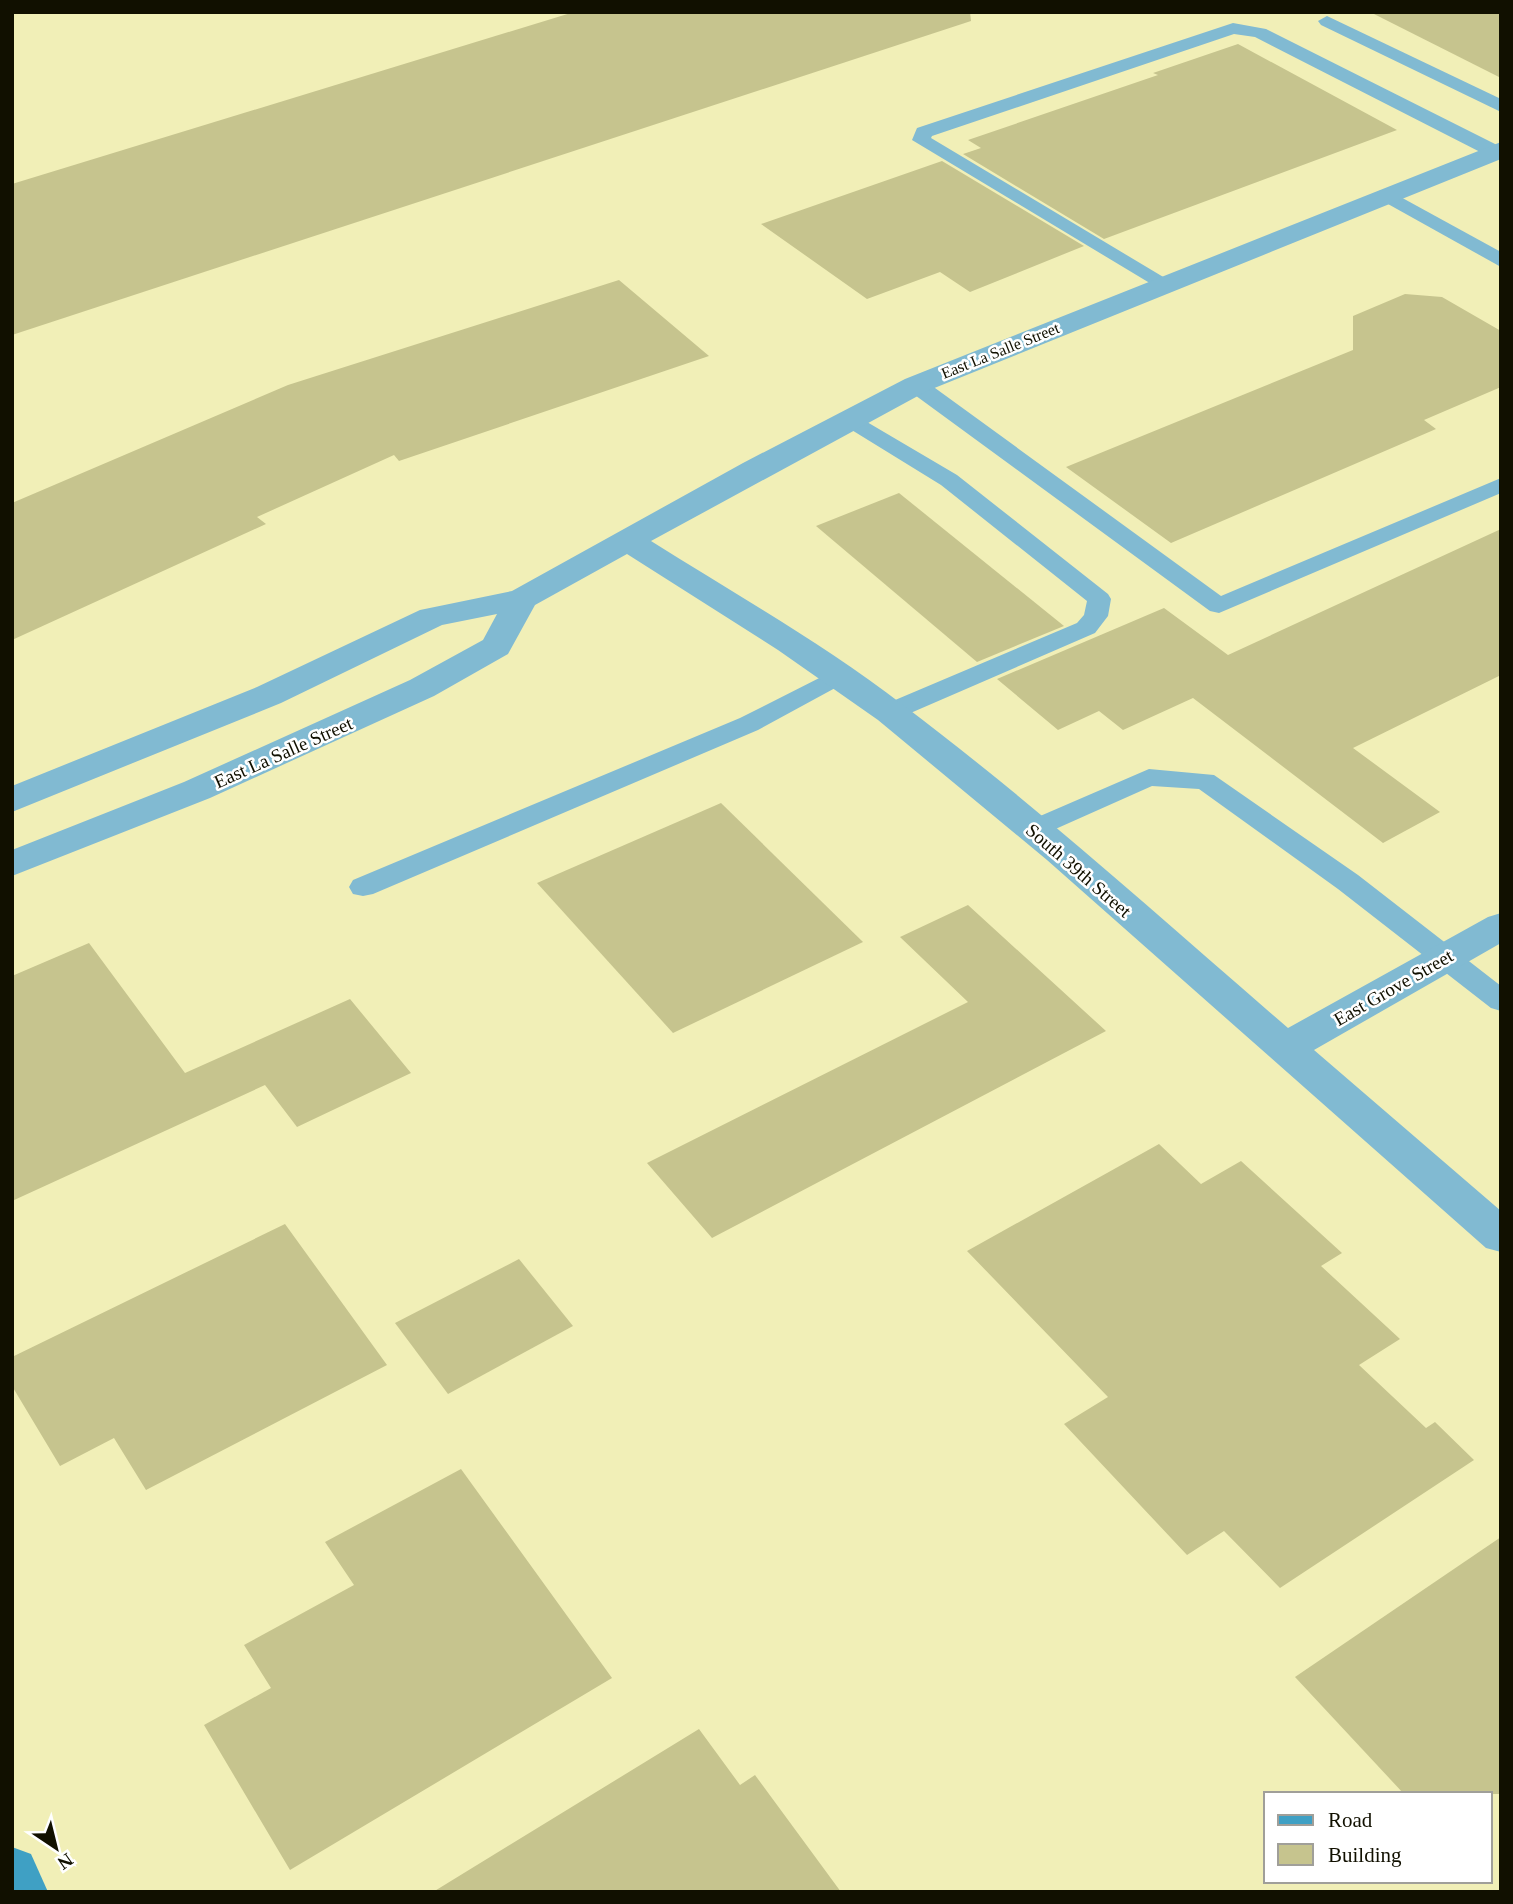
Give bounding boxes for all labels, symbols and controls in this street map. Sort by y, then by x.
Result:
street label: East La Salle Street [939,319,1062,382]
street label: East La Salle Street [211,712,356,792]
street label: South 39th Street [1022,819,1136,922]
street label: East Grove Street [1330,944,1457,1030]
legend [1264,1792,1492,1883]
text: Road [1328,1808,1373,1832]
north arrow [21,1813,91,1883]
text: Building [1328,1843,1402,1867]
text: N [54,1849,77,1874]

